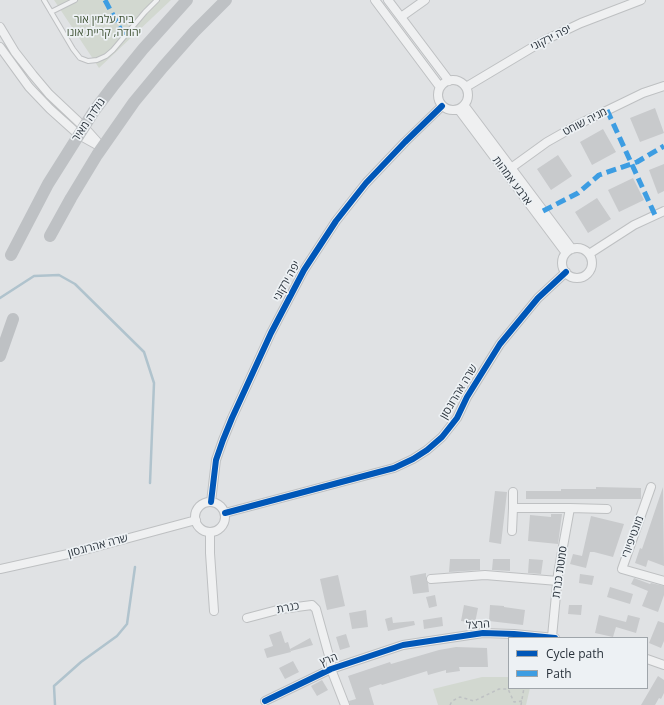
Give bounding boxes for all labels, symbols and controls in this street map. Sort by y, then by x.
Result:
park label: בית עלמין אור יהודה, קריית אונו [67,13,141,39]
street label: יפה ירקוני [528,22,574,54]
street label: גולדה מאיר [70,96,108,144]
street label: מניה שוחט [560,105,610,139]
street label: ארבע אמהות [490,154,534,208]
street label: יפה ירקוני [271,259,303,303]
street label: שרה אהרונסון [437,362,481,422]
street label: מונטיפיורי [619,514,647,560]
street label: שרה אהרונסון [67,532,129,560]
street label: סמטת כנרת [550,545,570,599]
street label: כנרת [276,599,300,617]
street label: הרצל [466,618,490,632]
legend [508,637,648,689]
text: Cycle path [546,645,604,662]
street label: הרץ [318,651,340,669]
text: Path [546,665,572,682]

